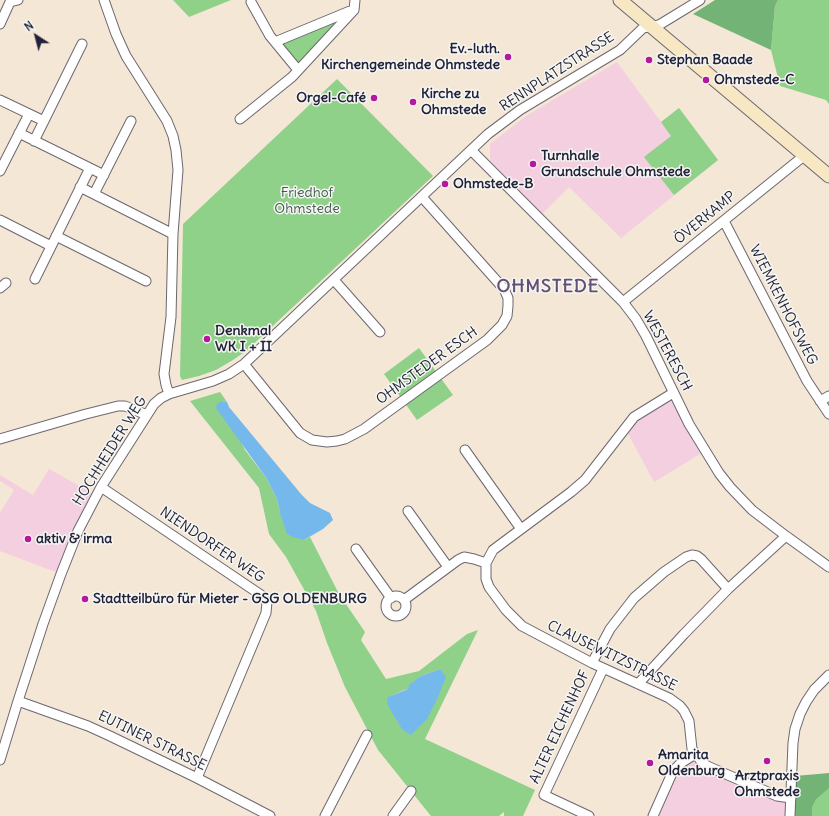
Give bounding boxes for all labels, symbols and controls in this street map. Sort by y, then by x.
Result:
north arrow [16,16,56,56]
text: N [22,18,36,34]
street label: RENNPLATZSTRASSE [497,29,617,115]
place label: Ev.-luth. Kirchengemeinde Ohmstede [321,41,500,74]
marker: Ev.-luth. Kirchengemeinde Ohmstede [503,52,513,62]
place label: Stephan Baade [657,52,753,68]
marker: Stephan Baade [644,55,654,65]
place label: Ohmstede-C [714,72,795,88]
marker: Ohmstede-C [701,75,711,85]
place label: Kirche zu Ohmstede [421,86,486,118]
place label: Orgel-Café [296,90,366,106]
marker: Orgel-Café [369,93,379,103]
marker: Kirche zu Ohmstede [408,97,418,107]
place label: Turnhalle Grundschule Ohmstede [541,148,690,180]
marker: Turnhalle Grundschule Ohmstede [528,159,538,169]
place label: Ohmstede-B [453,176,534,192]
marker: Ohmstede-B [440,179,450,189]
park label: Friedhof Ohmstede [274,185,340,218]
street label: ÖVERKAMP [671,188,739,248]
street label: WIEMKENHOFSWEG [745,242,821,368]
district label: OHMSTEDE [497,276,599,298]
street label: WESTERESCH [639,308,695,394]
place label: Denkmal WK I + II [215,323,272,356]
street label: OHMSTEDER ESCH [373,324,481,408]
marker: Denkmal WK I + II [202,334,212,344]
street label: HOCHHEIDER WEG [70,393,150,509]
street label: NIENDORFER WEG [156,504,268,586]
place label: aktiv & irma [36,531,112,547]
marker: aktiv & irma [23,534,33,544]
place label: Stadtteilbüro für Mieter - GSG OLDENBURG [93,591,367,607]
marker: Stadtteilbüro für Mieter - GSG OLDENBURG [80,594,90,604]
street label: CLAUSEWITZSTRASSE [544,617,680,695]
street label: ALTER EICHENHOF [526,668,594,786]
street label: EUTINER STRASSE [95,708,209,774]
place label: Amarita Oldenburg [658,747,725,780]
marker: Arztpraxis Ohmstede [762,756,772,766]
marker: Amarita Oldenburg [645,758,655,768]
place label: Arztpraxis Ohmstede [734,768,800,800]

